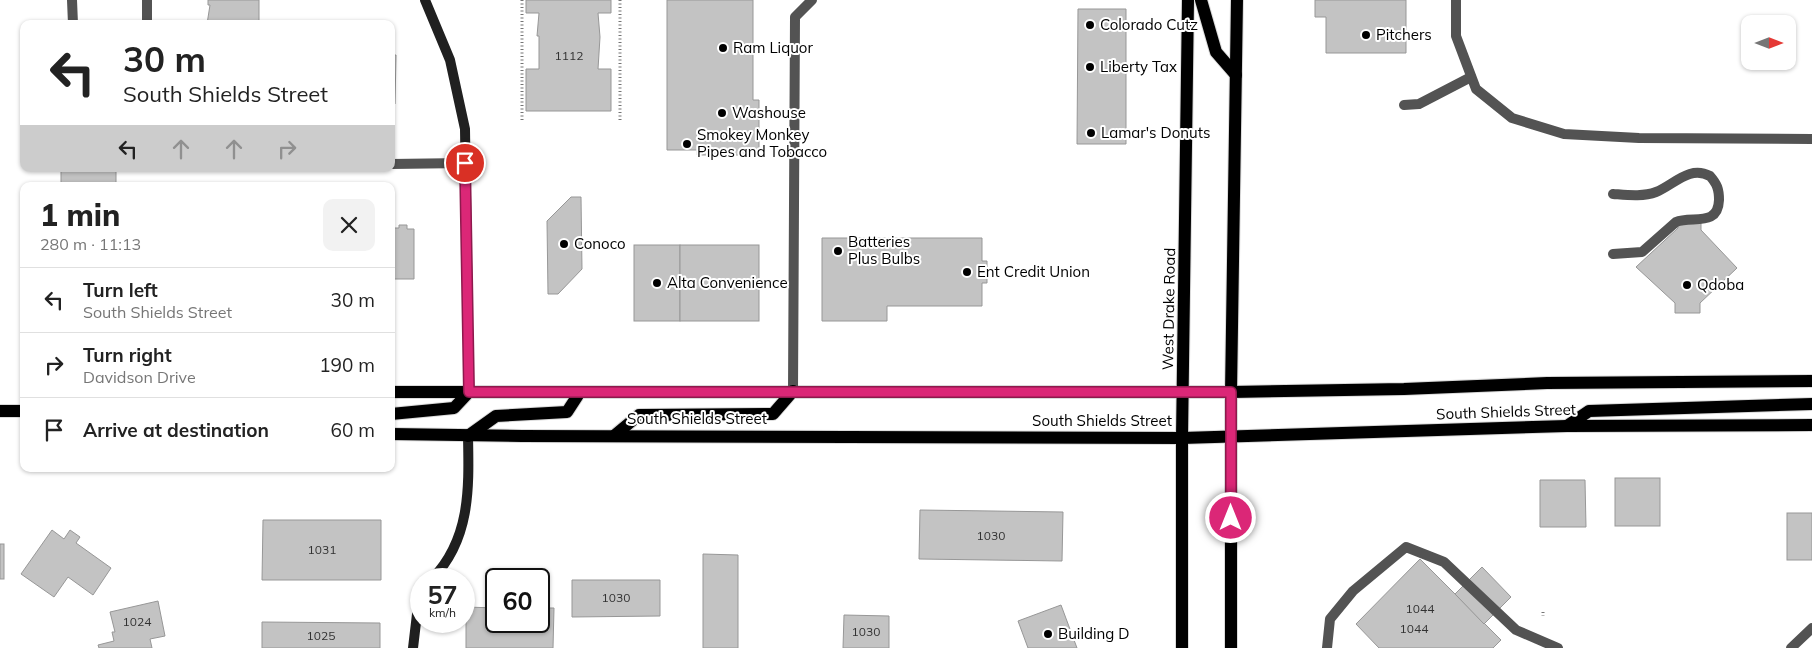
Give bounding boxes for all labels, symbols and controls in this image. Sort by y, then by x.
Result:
place label: Colorado Cutz [1100,15,1198,34]
north arrow [1741,15,1796,70]
map controls [1741,15,1796,70]
marker: Colorado Cutz [1084,19,1096,31]
place label: Pitchers [1376,25,1432,44]
marker: Pitchers [1360,29,1372,41]
text: 30 m [123,37,206,81]
place label: Ram Liquor [733,38,813,57]
icon: left [40,40,105,105]
marker: Ram Liquor [717,42,729,54]
house number: 1112 [555,48,583,63]
place label: Liberty Tax [1100,57,1177,76]
marker: Liberty Tax [1084,61,1096,73]
text: South Shields Street [123,80,328,108]
place label: Washouse [732,103,806,122]
marker: Washouse [716,107,728,119]
place label: Lamar's Donuts [1101,123,1210,142]
place label: Smokey Monkey Pipes and Tobacco [697,125,827,161]
marker: Lamar's Donuts [1085,127,1097,139]
icon: left [114,135,142,163]
icon: ahead [167,135,195,163]
icon: ahead [220,135,248,163]
icon: right [273,135,301,163]
marker: Smokey Monkey Pipes and Tobacco [681,138,693,150]
pin [444,142,486,184]
icon: arrive [451,149,479,177]
text: 1 min [40,196,120,234]
button: close [323,199,375,251]
place label: Batteries Plus Bulbs [848,232,920,268]
text: 280 m · 11:13 [40,234,141,254]
place label: Conoco [574,234,626,253]
marker: Conoco [558,238,570,250]
marker: Batteries Plus Bulbs [832,245,844,257]
street label: West Drake Road [1158,248,1179,370]
place label: Ent Credit Union [977,262,1090,281]
marker: Ent Credit Union [961,266,973,278]
place label: Alta Convenience [667,273,788,292]
place label: Qdoba [1697,275,1744,294]
marker: Alta Convenience [651,277,663,289]
text: Turn left [83,278,158,302]
marker: Qdoba [1681,279,1693,291]
icon: left [40,286,68,314]
text: 30 m [331,288,375,312]
text: South Shields Street [83,302,232,322]
text: Turn right [83,343,172,367]
icon: right [40,351,68,379]
text: 190 m [319,353,375,377]
text: Davidson Drive [83,367,196,387]
street label: South Shields Street [1436,400,1576,423]
street label: South Shields Street [627,409,767,428]
street label: South Shields Street [1032,411,1172,430]
icon: arrive [40,416,68,444]
text: Arrive at destination [83,418,269,442]
text: 60 m [331,418,375,442]
position arrow [1204,491,1256,543]
house number: 1030 [977,528,1005,543]
house number: 1031 [308,542,336,557]
speed limit sign: 60 [485,568,550,633]
text: 57 [427,579,458,610]
house number: 1030 [602,590,630,605]
house number: 1044 [1406,601,1434,616]
text: km/h [429,605,456,620]
house number: 1024 [123,614,151,629]
house number: 1044 [1400,621,1428,636]
house number: 1030 [852,624,880,639]
place label: Building D [1058,624,1130,643]
house number: 1025 [307,628,335,643]
marker: Building D [1042,628,1054,640]

